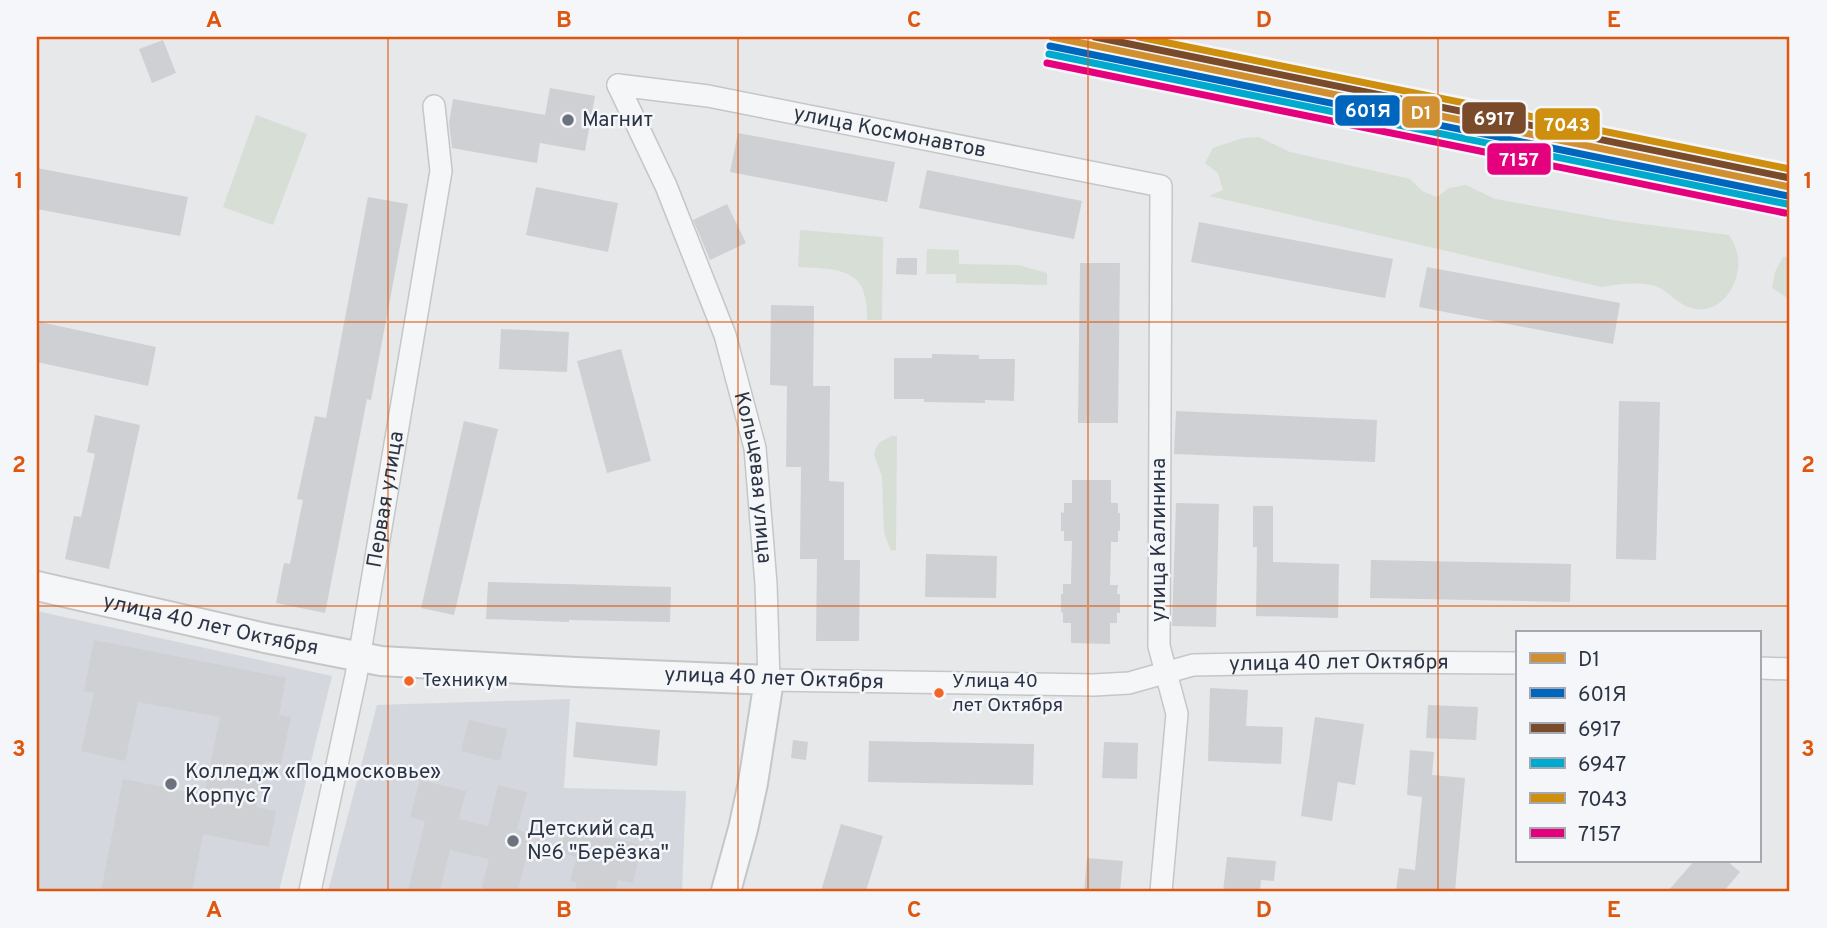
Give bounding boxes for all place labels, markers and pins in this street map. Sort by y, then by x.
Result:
place label: Магнит [582,107,653,134]
marker: Магнит [560,112,576,128]
place label: Техникум [422,669,508,693]
place label: Улица 40 лет Октября [952,670,1063,718]
marker: Техникум [402,674,416,688]
marker: Улица 40 лет Октября [932,686,946,700]
place label: Колледж «Подмосковье» Корпус 7 [185,759,441,810]
marker: Колледж «Подмосковье» Корпус 7 [163,776,179,792]
place label: Детский сад №6 "Берёзка" [527,816,669,867]
marker: Детский сад №6 "Берёзка" [505,833,521,849]

